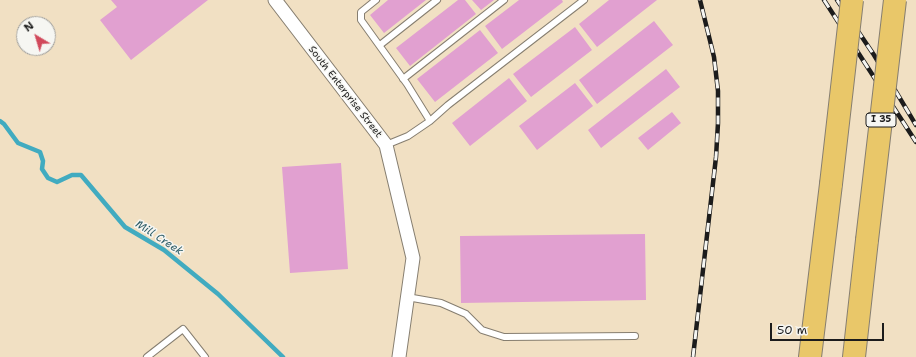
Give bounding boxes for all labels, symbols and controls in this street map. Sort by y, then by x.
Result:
north arrow [16,16,56,56]
text: N [21,18,37,36]
street label: South Enterprise Street [305,44,385,140]
road number: I 35 [866,113,896,127]
water label: Mill Creek [133,218,185,258]
scale bar [772,315,886,341]
text: 50 m [777,322,807,338]

